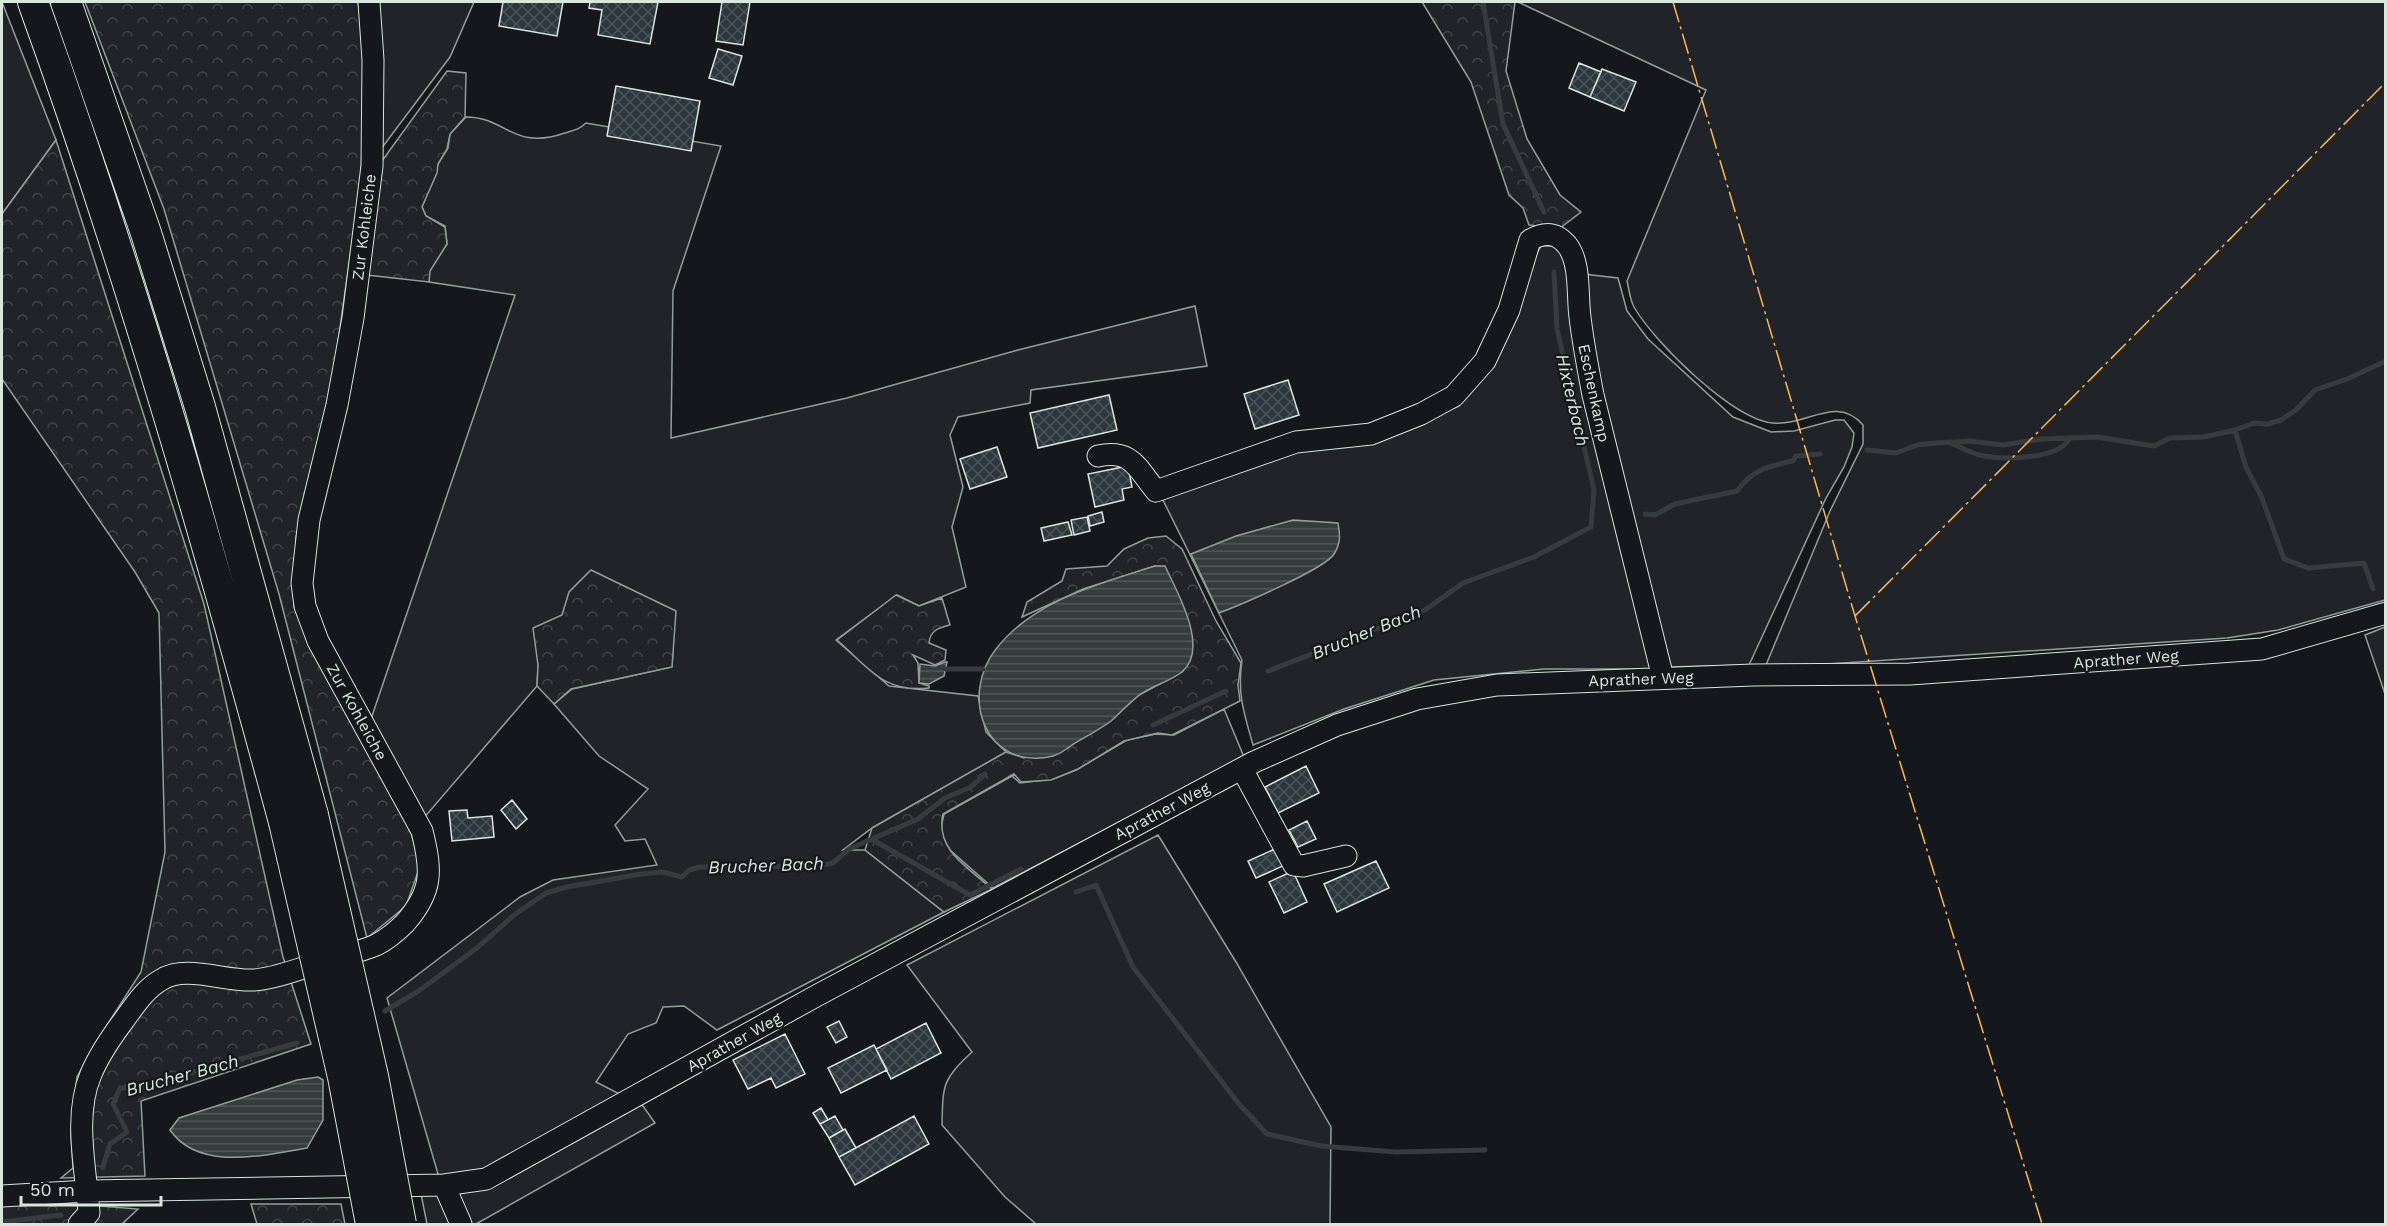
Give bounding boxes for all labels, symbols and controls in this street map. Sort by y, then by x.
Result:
street label: Zur Kohleiche [348,173,380,281]
street label: Eschenkamp [1574,342,1614,444]
water label: Hixterbach [1552,352,1594,448]
water label: Brucher Bach [1308,601,1424,663]
street label: Aprather Weg [2073,646,2180,672]
street label: Zur Kohleiche [323,661,391,763]
street label: Aprather Weg [1588,668,1694,690]
street label: Aprather Weg [1111,778,1213,844]
water label: Brucher Bach [708,852,824,878]
street label: Aprather Weg [683,1008,785,1076]
water label: Brucher Bach [123,1050,241,1100]
scale bar [21,1169,160,1207]
text: 50 m [30,1179,75,1200]

